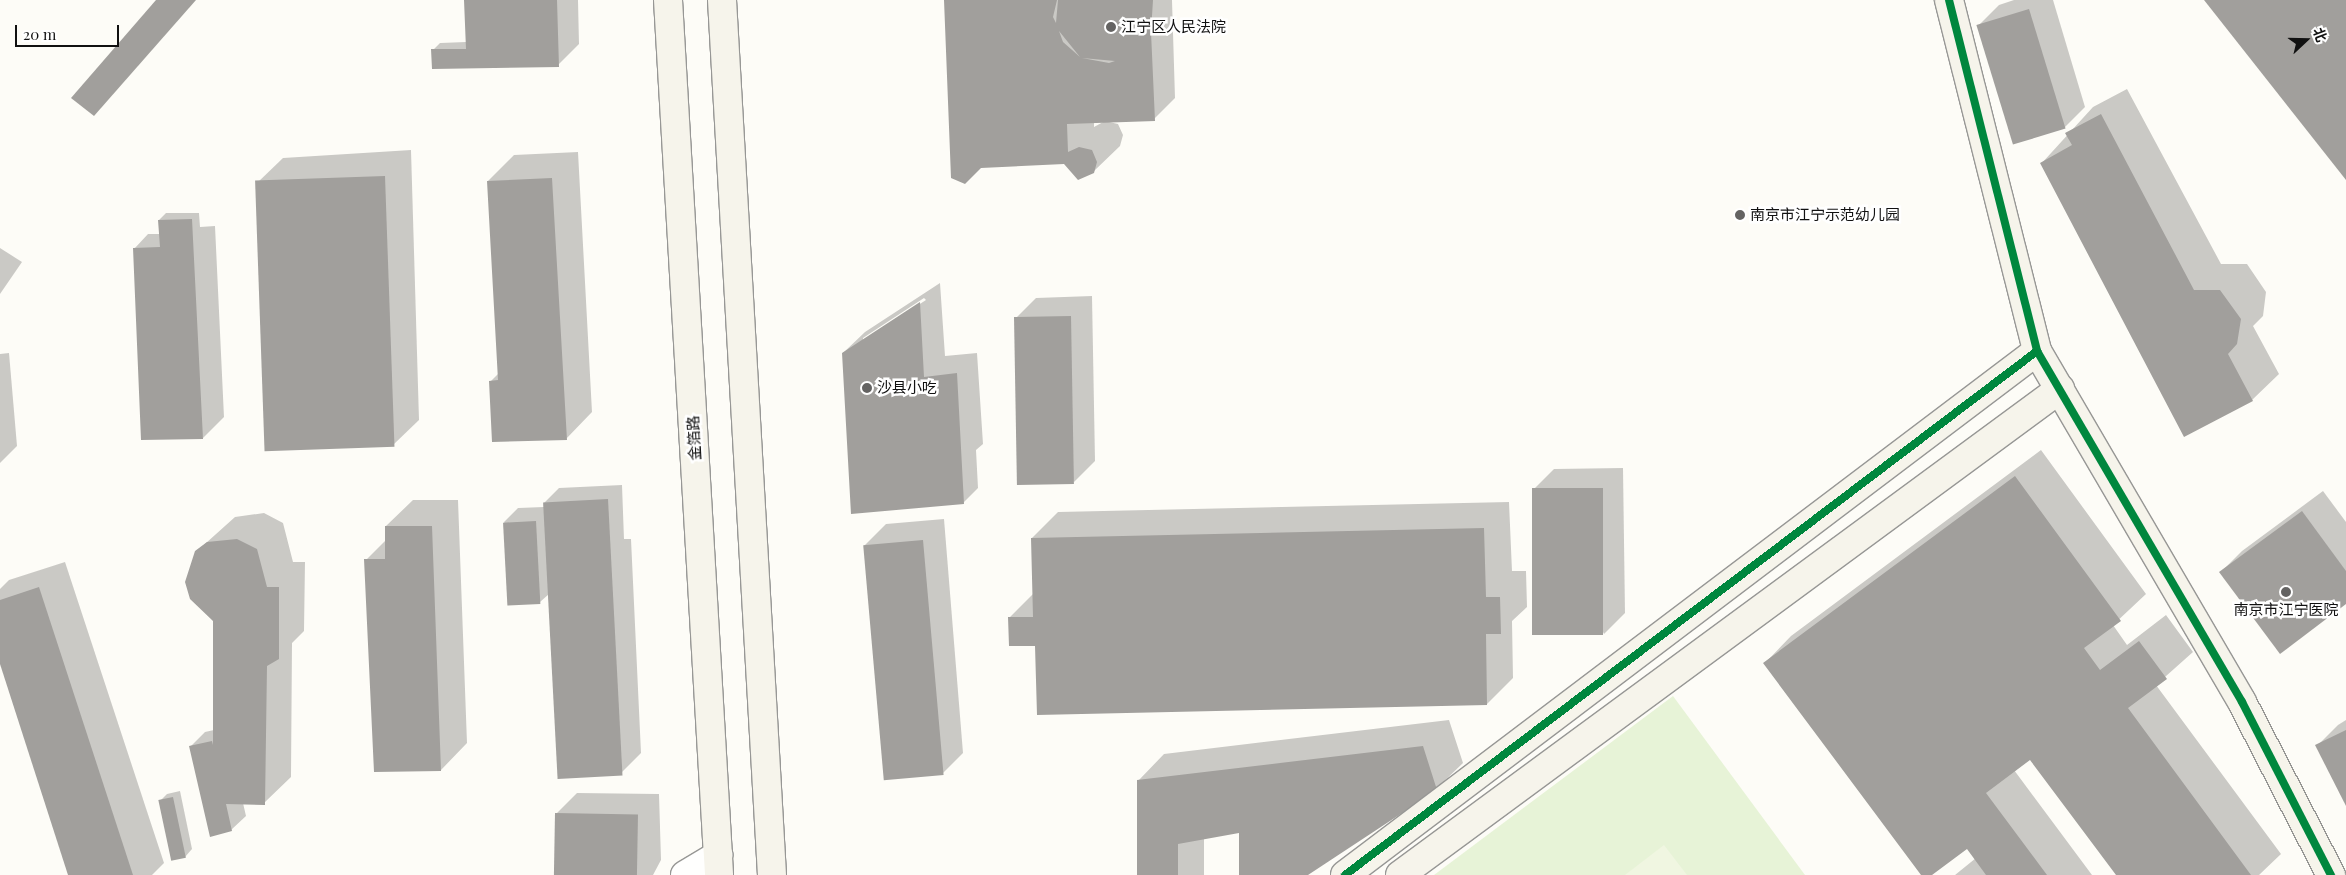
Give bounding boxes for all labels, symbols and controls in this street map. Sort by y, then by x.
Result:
scale bar [18,15,121,47]
north arrow [2281,15,2331,65]
place label: 江宁区人民法院 [1121,18,1226,36]
marker: 江宁区人民法院 [1105,21,1117,33]
text: 20 m [23,24,56,44]
text: 北 [2309,25,2332,44]
place label: 南京市江宁示范幼儿园 [1750,206,1900,224]
marker: 南京市江宁示范幼儿园 [1734,209,1746,221]
place label: 沙县小吃 [877,379,937,397]
marker: 沙县小吃 [861,382,873,394]
street label: 金箔路 [684,415,704,461]
marker: 南京市江宁医院 [2279,585,2293,599]
place label: 南京市江宁医院 [2234,601,2338,619]

